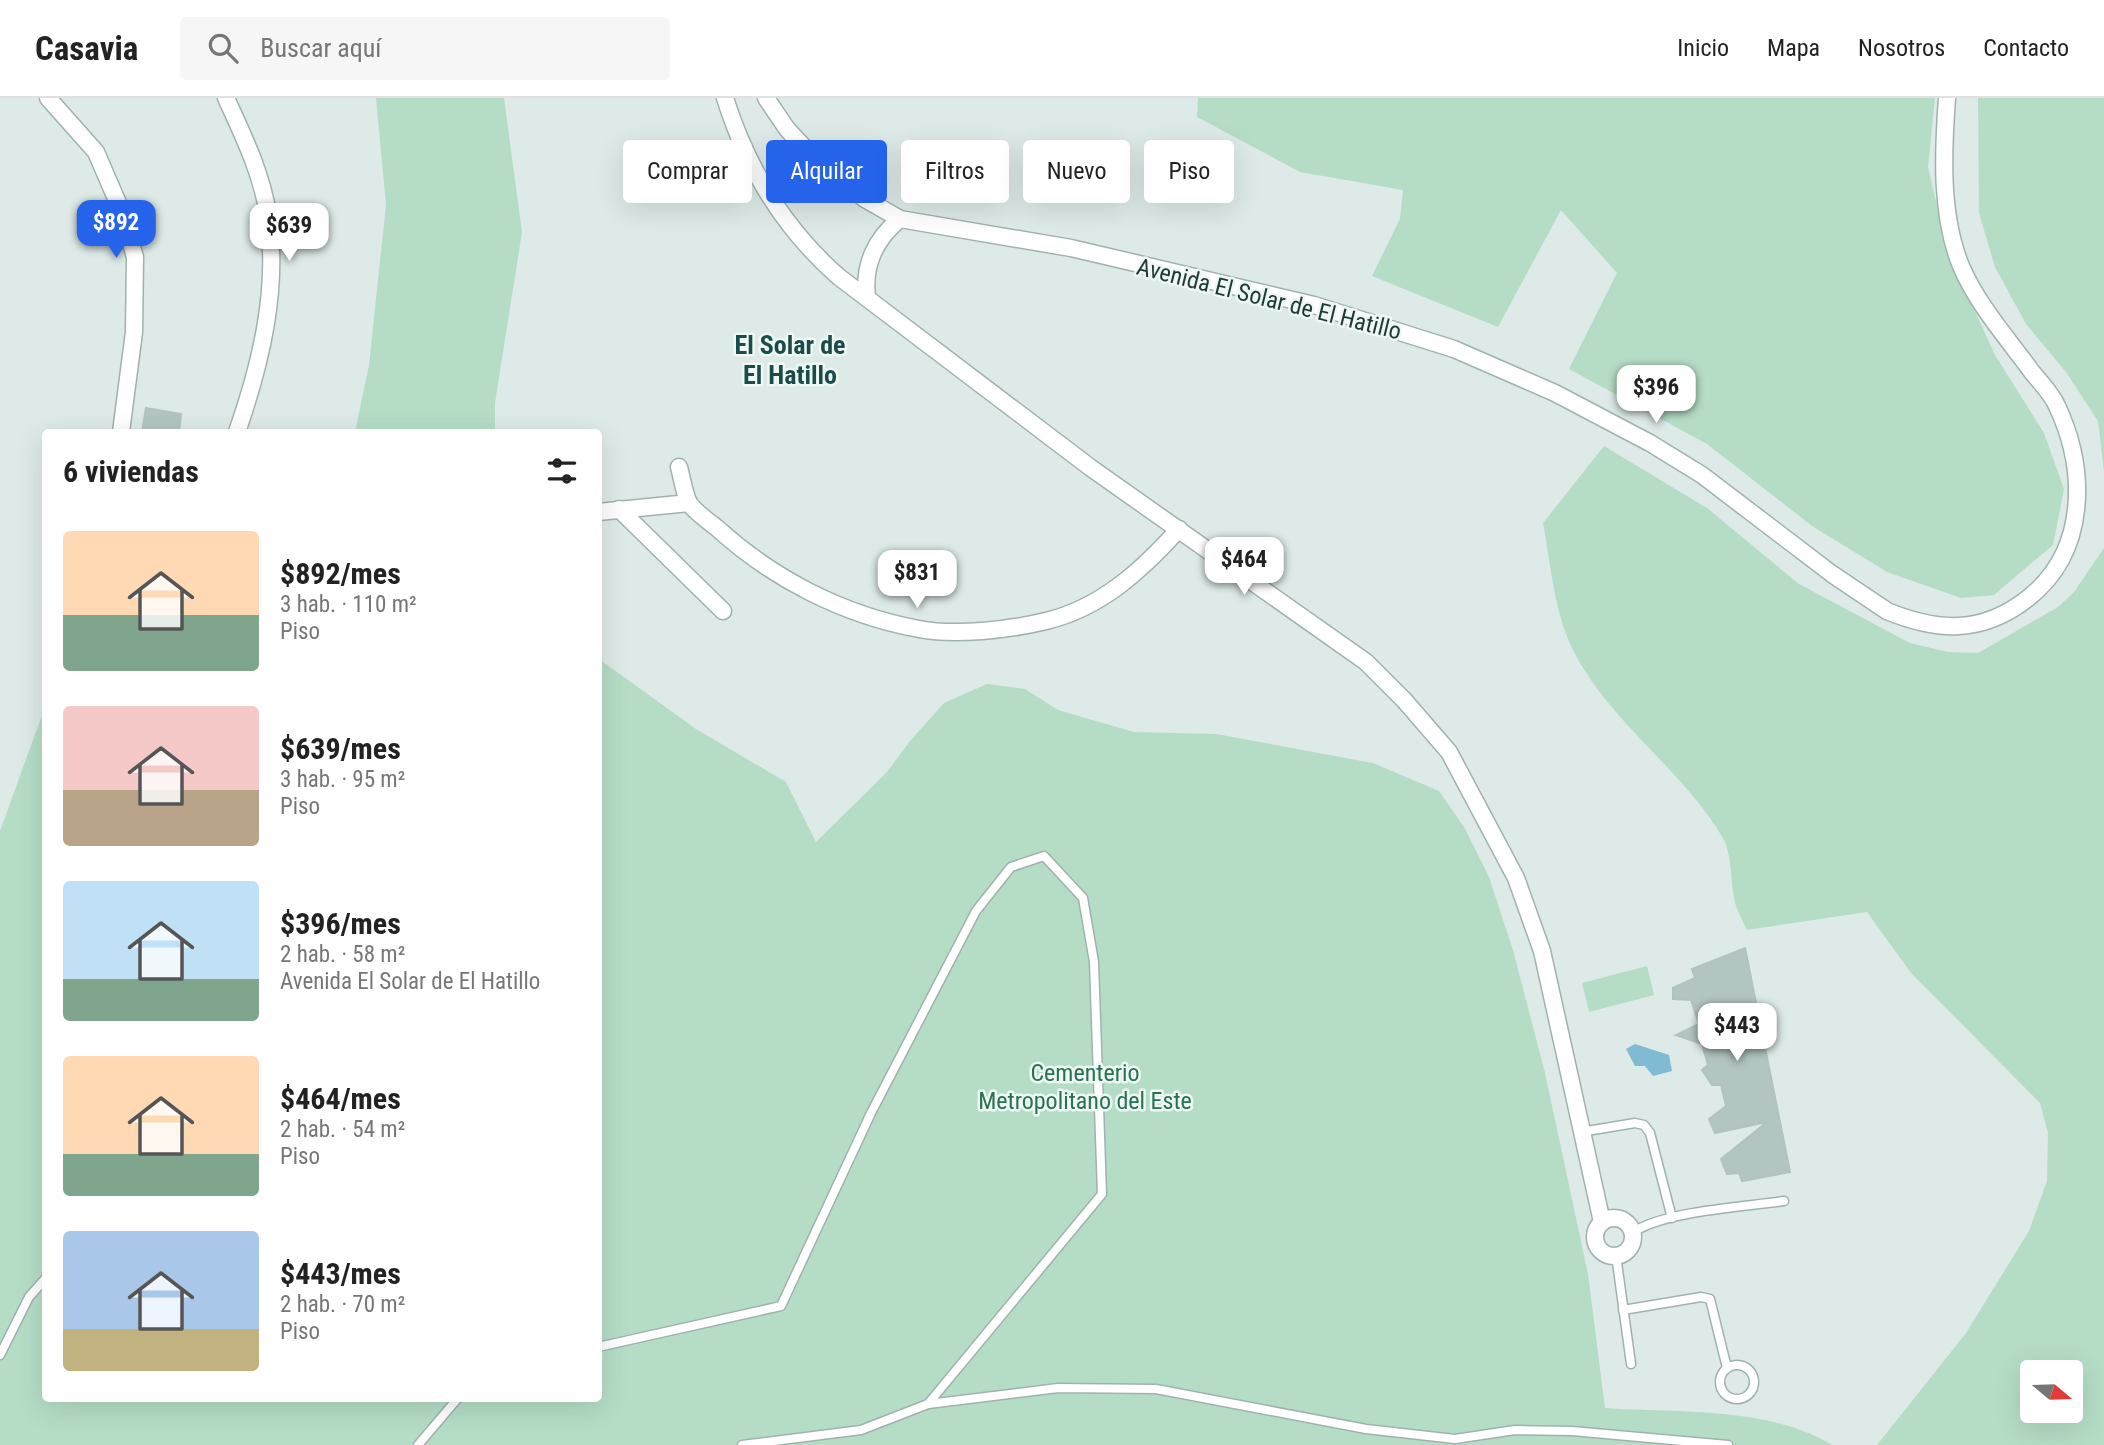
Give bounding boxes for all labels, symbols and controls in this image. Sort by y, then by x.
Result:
search box [180,17,670,80]
text: Casavia [35,29,138,68]
icon: search [204,29,242,67]
text: Buscar aquí [260,33,381,63]
text: Inicio [1677,34,1729,62]
text: Mapa [1767,34,1820,62]
text: Nosotros [1858,34,1945,62]
text: Contacto [1983,34,2069,62]
chip: Comprar [623,140,752,203]
chip: Alquilar [766,140,887,203]
chip: Filtros [901,140,1009,203]
chip: Nuevo [1023,140,1130,203]
chip: Piso [1144,140,1234,203]
pin: $892 [75,200,157,260]
pin: $639 [248,204,330,263]
text: $892 [93,209,139,236]
text: $639 [266,212,312,239]
street label: Avenida El Solar de El Hatillo [1134,253,1404,345]
district label: El Solar de El Hatillo [735,330,846,390]
pin: $396 [1615,366,1697,425]
text: $396 [1633,374,1679,401]
icon: filters [543,452,581,490]
text: 6 viviendas [63,454,199,489]
pin: $464 [1203,538,1285,597]
text: $464 [1221,546,1267,573]
pin: $831 [876,550,958,610]
text: $892/mes [280,556,401,591]
icon: home [119,559,203,643]
text: $831 [894,559,940,586]
text: 3 hab. · 110 m² [280,591,417,618]
text: Piso [280,618,320,645]
text: $639/mes [280,731,401,766]
icon: home [119,734,203,818]
text: 3 hab. · 95 m² [280,766,405,793]
text: Piso [280,793,320,820]
text: $396/mes [280,906,401,941]
icon: home [119,909,203,993]
text: 2 hab. · 58 m² [280,941,405,968]
text: Avenida El Solar de El Hatillo [280,968,540,995]
pin: $443 [1696,1004,1778,1063]
text: $443 [1714,1012,1760,1039]
park label: Cementerio Metropolitano del Este [978,1059,1192,1115]
text: $464/mes [280,1081,401,1116]
icon: home [119,1084,203,1168]
text: 2 hab. · 54 m² [280,1116,405,1143]
text: Piso [280,1143,320,1170]
text: $443/mes [280,1256,401,1291]
icon: home [119,1259,203,1343]
text: 2 hab. · 70 m² [280,1291,405,1318]
text: Piso [280,1318,320,1345]
north arrow [2020,1360,2082,1423]
map controls [2020,1360,2083,1423]

